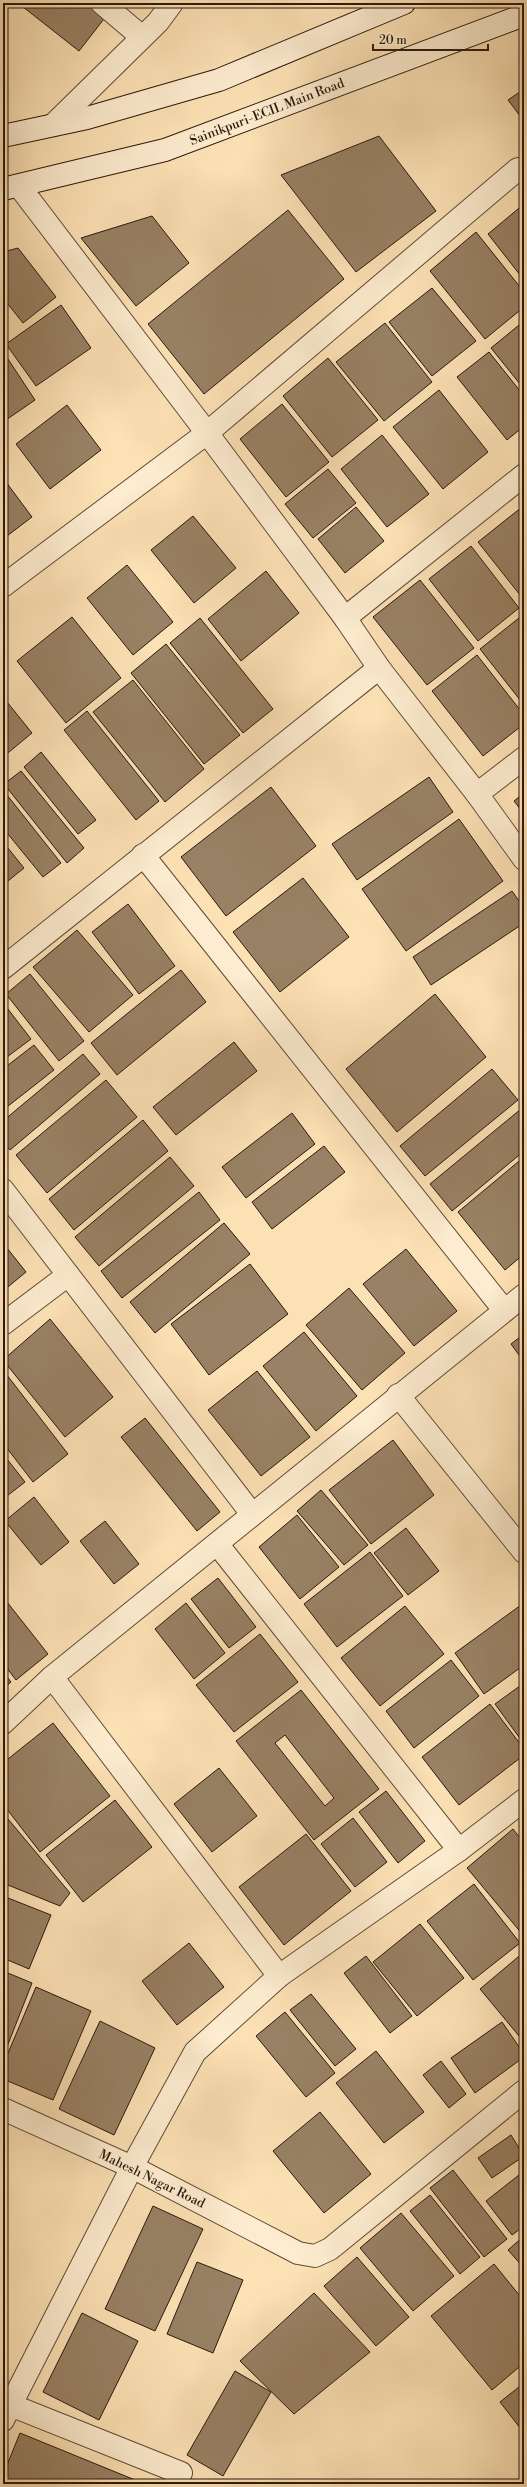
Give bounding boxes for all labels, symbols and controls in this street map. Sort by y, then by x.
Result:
scale bar [373,26,488,52]
text: 20 m [379,33,407,48]
street label: Sainikpuri-ECIL Main Road [187,75,347,149]
street label: Mahesh Nagar Road [96,2146,208,2212]

